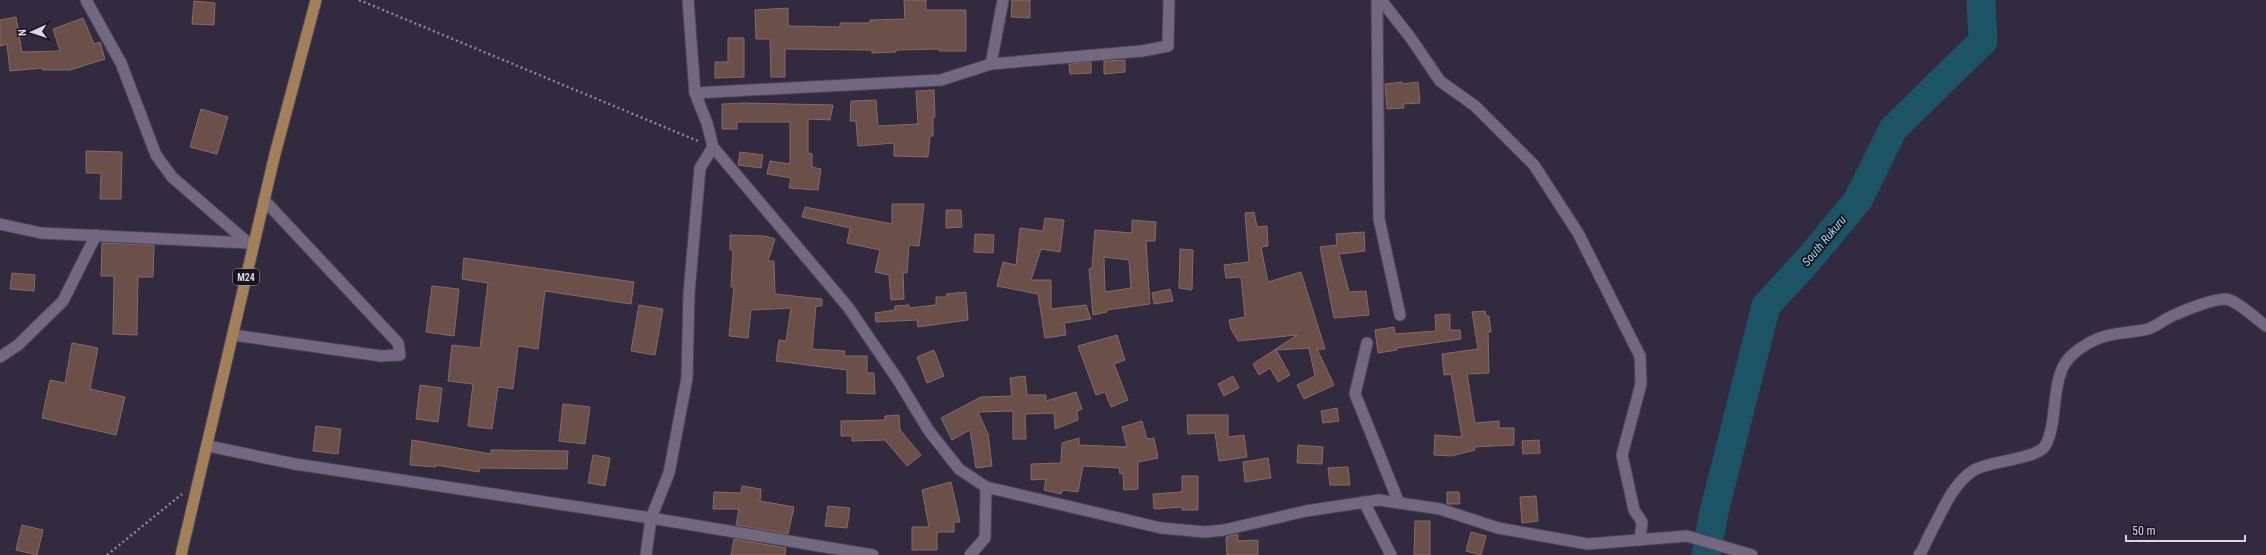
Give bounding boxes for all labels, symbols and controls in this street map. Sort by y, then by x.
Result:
north arrow [12,12,52,52]
text: N [16,29,29,36]
water label: South Rukuru [1799,213,1849,269]
road number: M24 [233,269,259,285]
scale bar [2126,517,2245,543]
text: 50 m [2132,524,2156,538]

